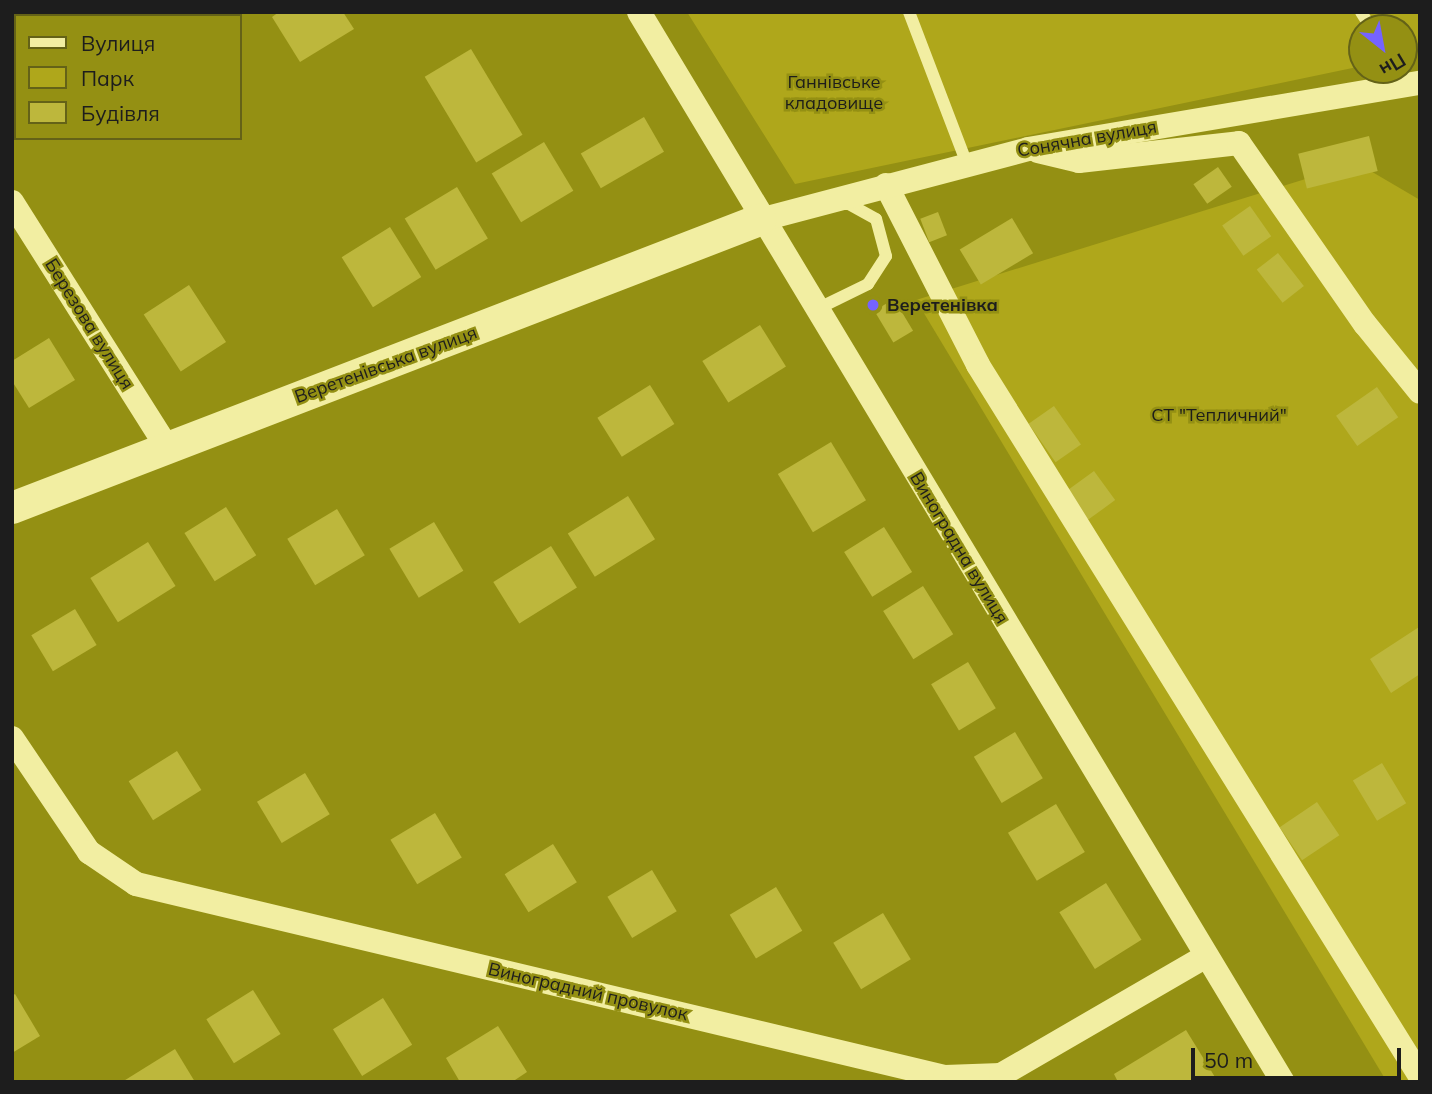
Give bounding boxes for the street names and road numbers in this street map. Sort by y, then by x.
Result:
street label: Сонячна вулиця [1016,116,1158,162]
street label: Березова вулиця [40,255,138,393]
street label: Веретенівська вулиця [292,322,480,408]
street label: Виноградна вулиця [905,468,1013,628]
street label: Виноградний провулок [486,959,690,1025]

